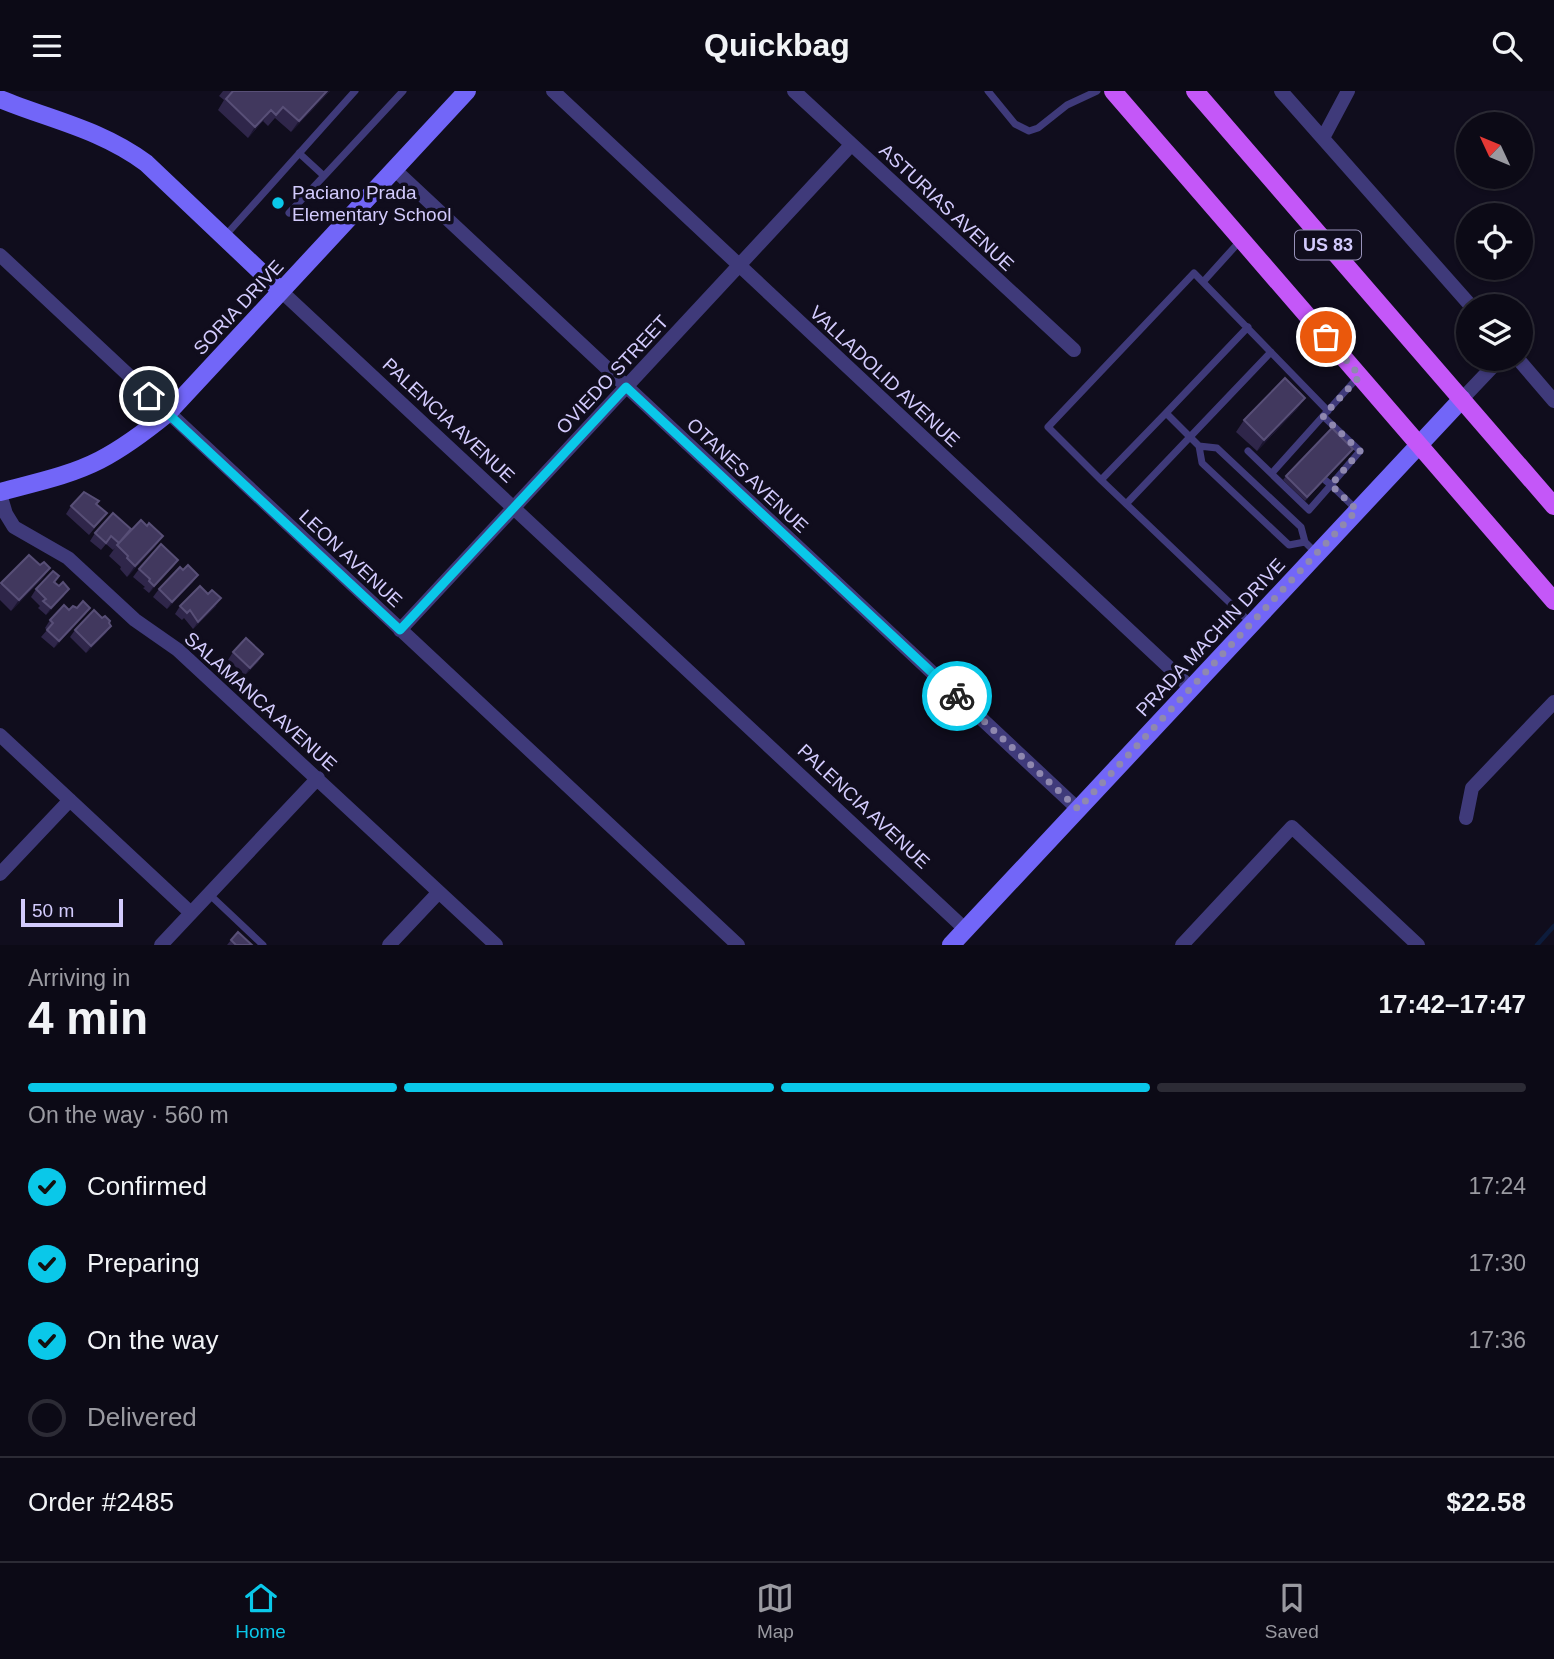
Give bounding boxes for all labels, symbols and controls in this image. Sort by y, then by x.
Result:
icon: menu [28,27,66,65]
text: Quickbag [704,27,850,63]
icon: search [1488,27,1526,65]
north arrow [1456,112,1533,189]
map controls [1456,112,1533,371]
street label: ASTURIAS AVENUE [875,140,1018,275]
place label: Paciano Prada Elementary School [292,182,451,225]
marker: Paciano Prada Elementary School [270,195,286,211]
button: locate [1456,203,1533,280]
road number: US 83 [1295,231,1361,259]
street label: SORIA DRIVE [189,256,287,359]
button: layers [1456,294,1533,371]
street label: VALLADOLID AVENUE [806,302,964,451]
pin [1296,307,1356,367]
street label: OVIEDO STREET [552,311,673,438]
icon: bag [1307,318,1345,356]
street label: PALENCIA AVENUE [378,354,519,487]
pin [119,366,179,426]
icon: home [130,377,168,415]
street label: OTANES AVENUE [683,414,812,537]
street label: LEON AVENUE [295,505,406,611]
street label: PRADA MACHIN DRIVE [1132,554,1289,721]
street label: SALAMANCA AVENUE [180,628,341,775]
courier [922,661,992,731]
icon: bike [938,677,976,715]
street label: PALENCIA AVENUE [793,740,934,873]
scale bar [21,896,122,928]
text: 50 m [32,900,74,921]
text: Arriving in [28,965,130,991]
text: 17:42–17:47 [1379,989,1526,1019]
text: 4 min [28,992,148,1044]
text: On the way · 560 m [28,1102,229,1128]
icon: check [28,1168,66,1206]
text: Confirmed [87,1171,207,1201]
text: 17:24 [1468,1173,1526,1199]
icon: check [28,1245,66,1283]
text: Preparing [87,1248,200,1278]
text: 17:30 [1468,1250,1526,1276]
icon: check [28,1322,66,1360]
text: On the way [87,1325,219,1355]
text: 17:36 [1468,1327,1526,1353]
text: Delivered [87,1402,197,1432]
text: Order #2485 [28,1487,174,1517]
text: $22.58 [1446,1487,1526,1517]
tab: Home [235,1579,286,1643]
tab: Map [756,1579,794,1643]
tab: Saved [1265,1579,1319,1643]

